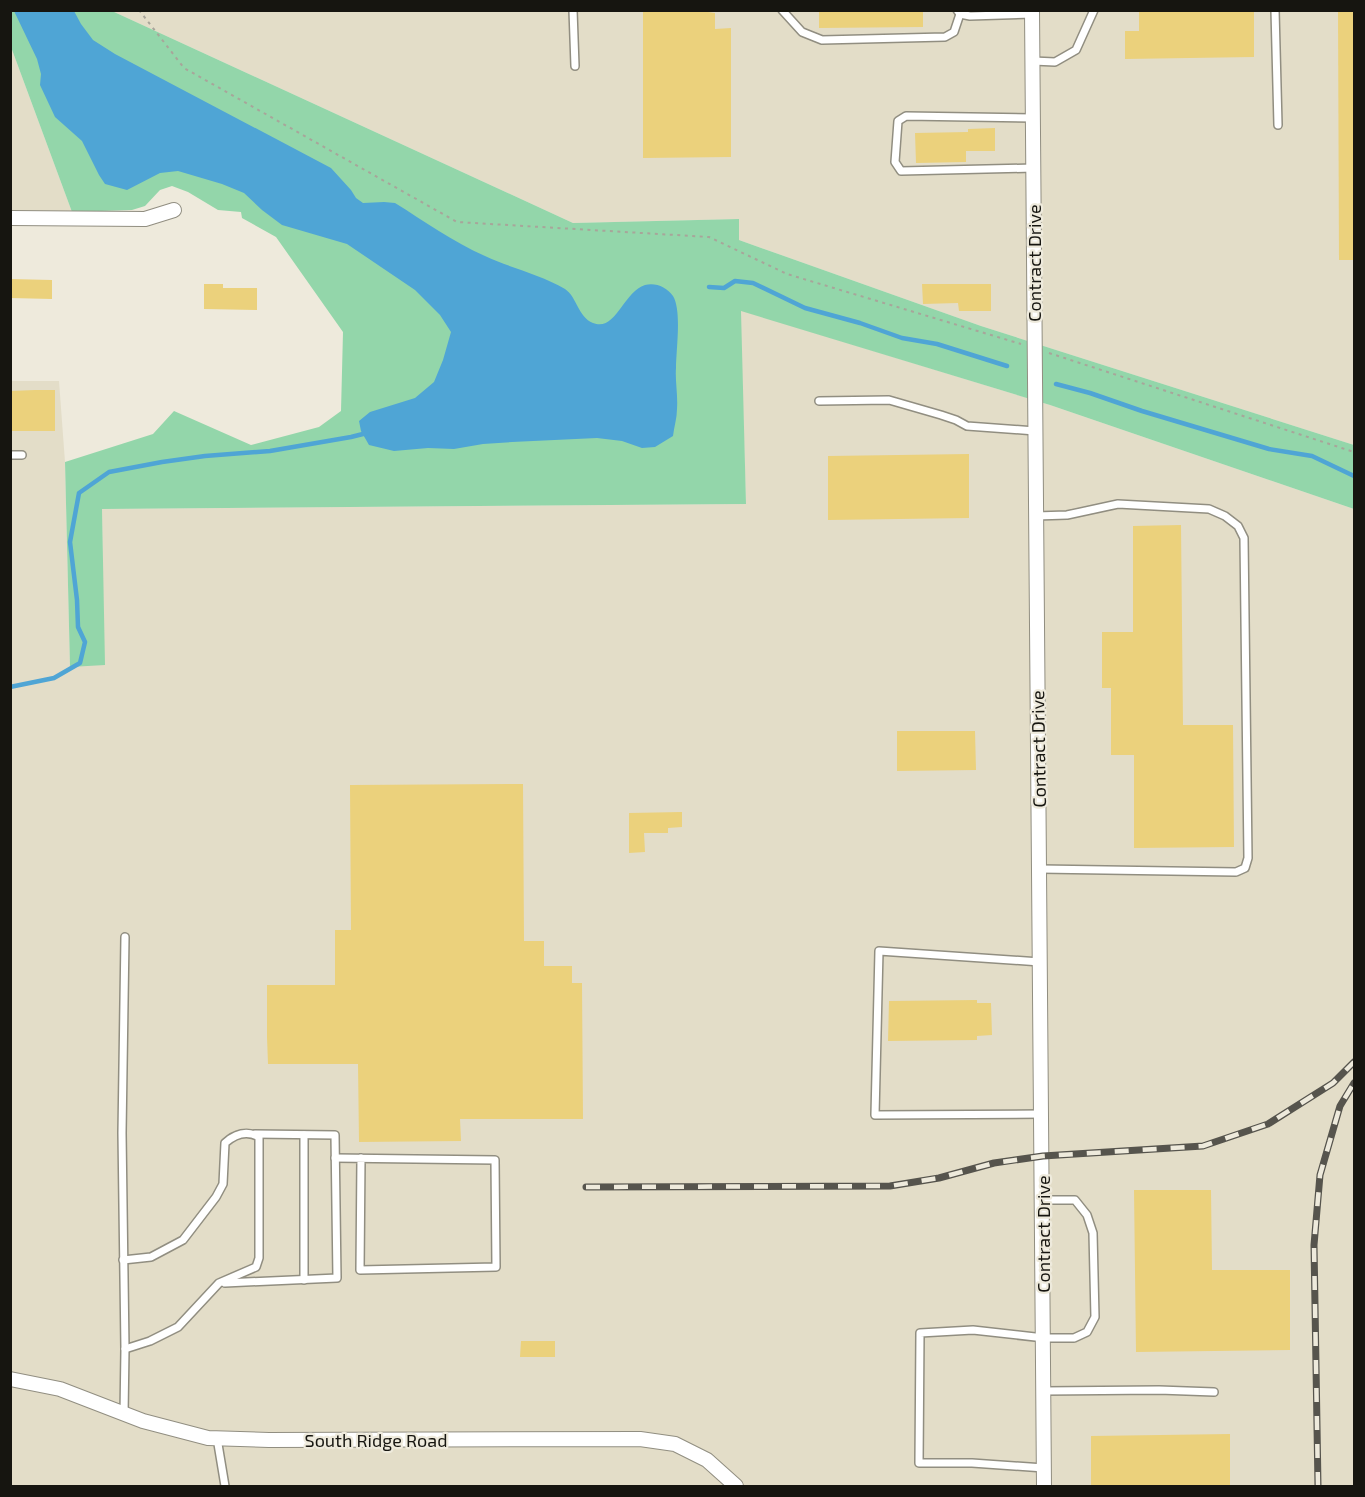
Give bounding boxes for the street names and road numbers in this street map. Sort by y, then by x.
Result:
street label: Contract Drive [1023,204,1045,322]
street label: Contract Drive [1026,690,1050,808]
street label: Contract Drive [1032,1175,1054,1293]
street label: South Ridge Road [305,1429,447,1451]

